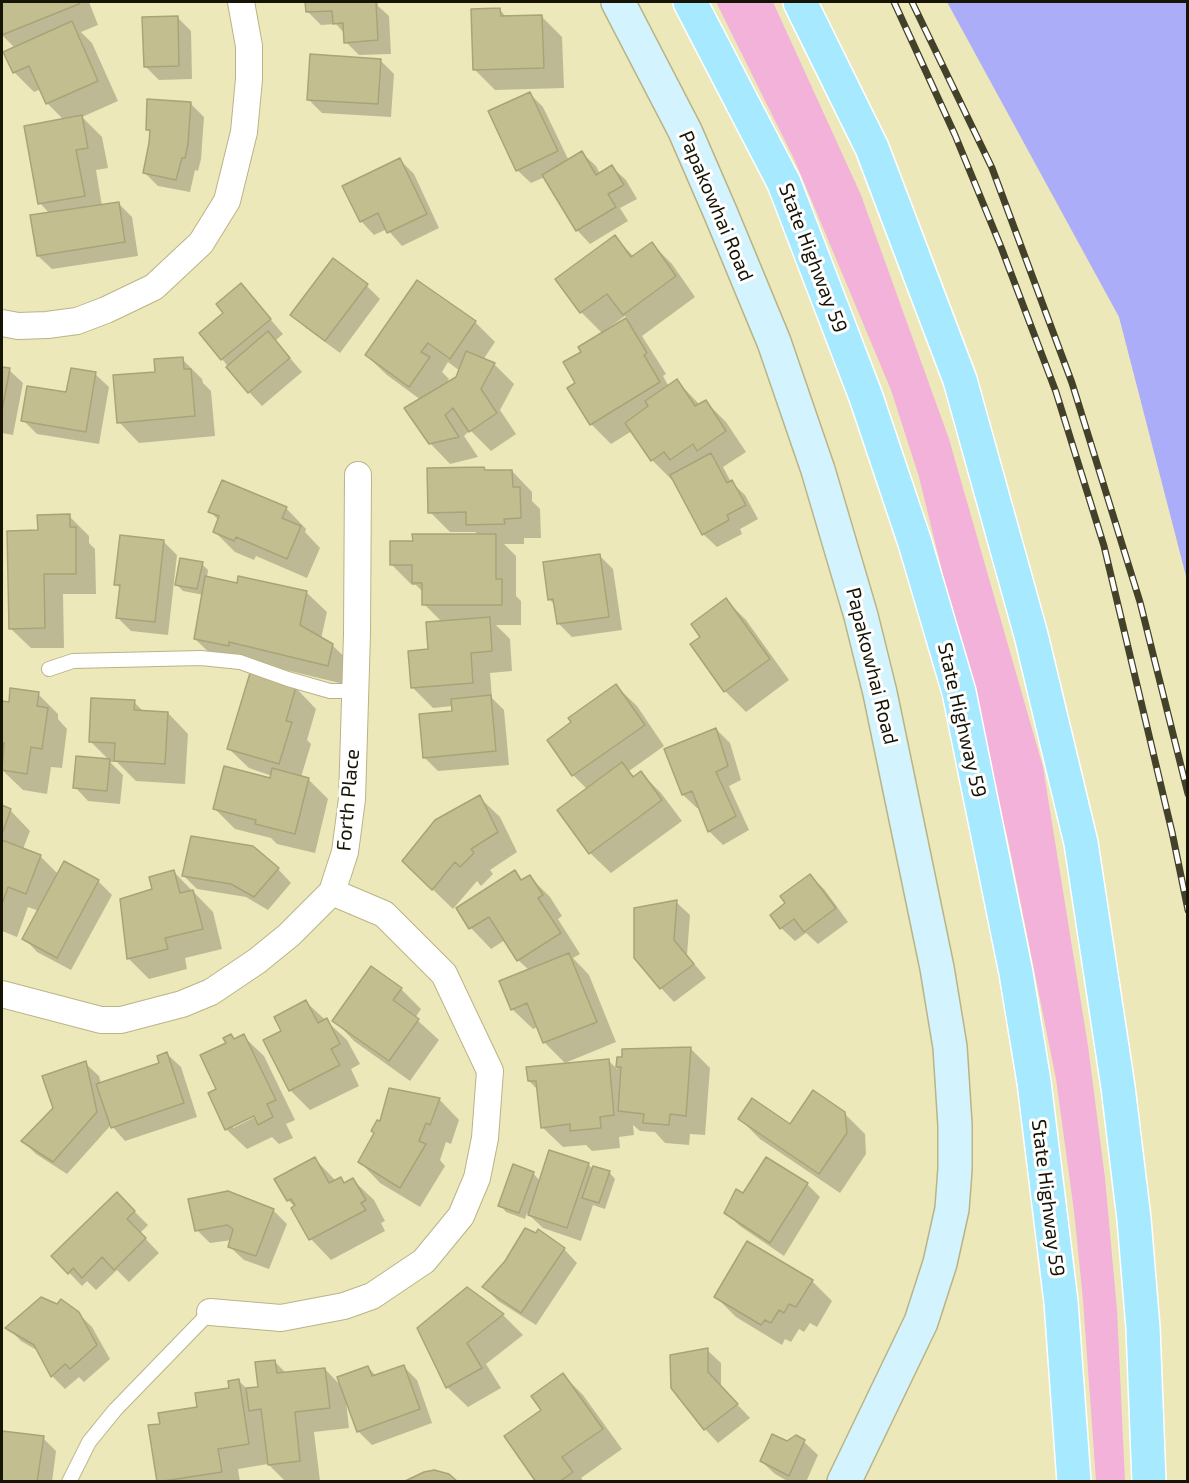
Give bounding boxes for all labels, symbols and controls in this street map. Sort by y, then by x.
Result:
street label: Papakowhai Road [673,127,759,285]
street label: State Highway 59 [773,180,853,336]
street label: Papakowhai Road [841,585,903,747]
street label: State Highway 59 [933,640,991,800]
street label: Forth Place [332,748,364,852]
street label: State Highway 59 [1026,1118,1070,1278]

